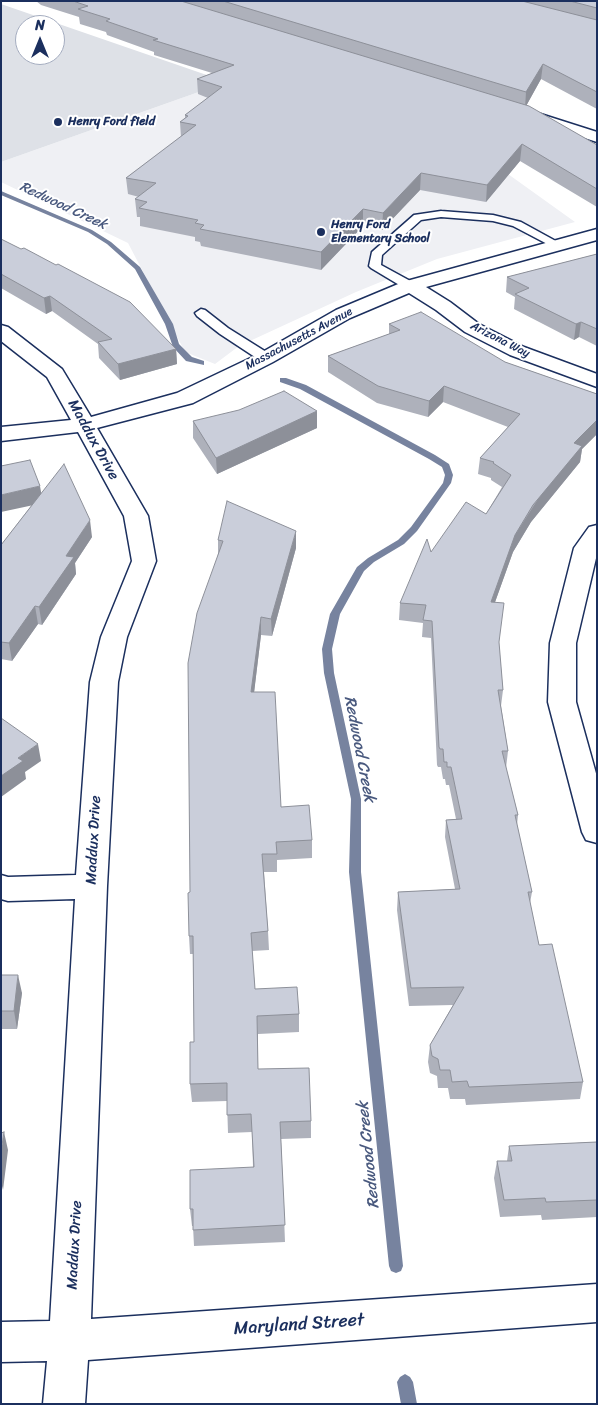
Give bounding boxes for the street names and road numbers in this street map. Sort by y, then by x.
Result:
street label: Massachusetts Avenue [243,305,355,373]
street label: Arizona Way [468,319,532,361]
street label: Maddux Drive [64,397,122,483]
street label: Maddux Drive [83,795,105,885]
street label: Maddux Drive [64,1200,86,1290]
street label: Maryland Street [233,1310,365,1340]

